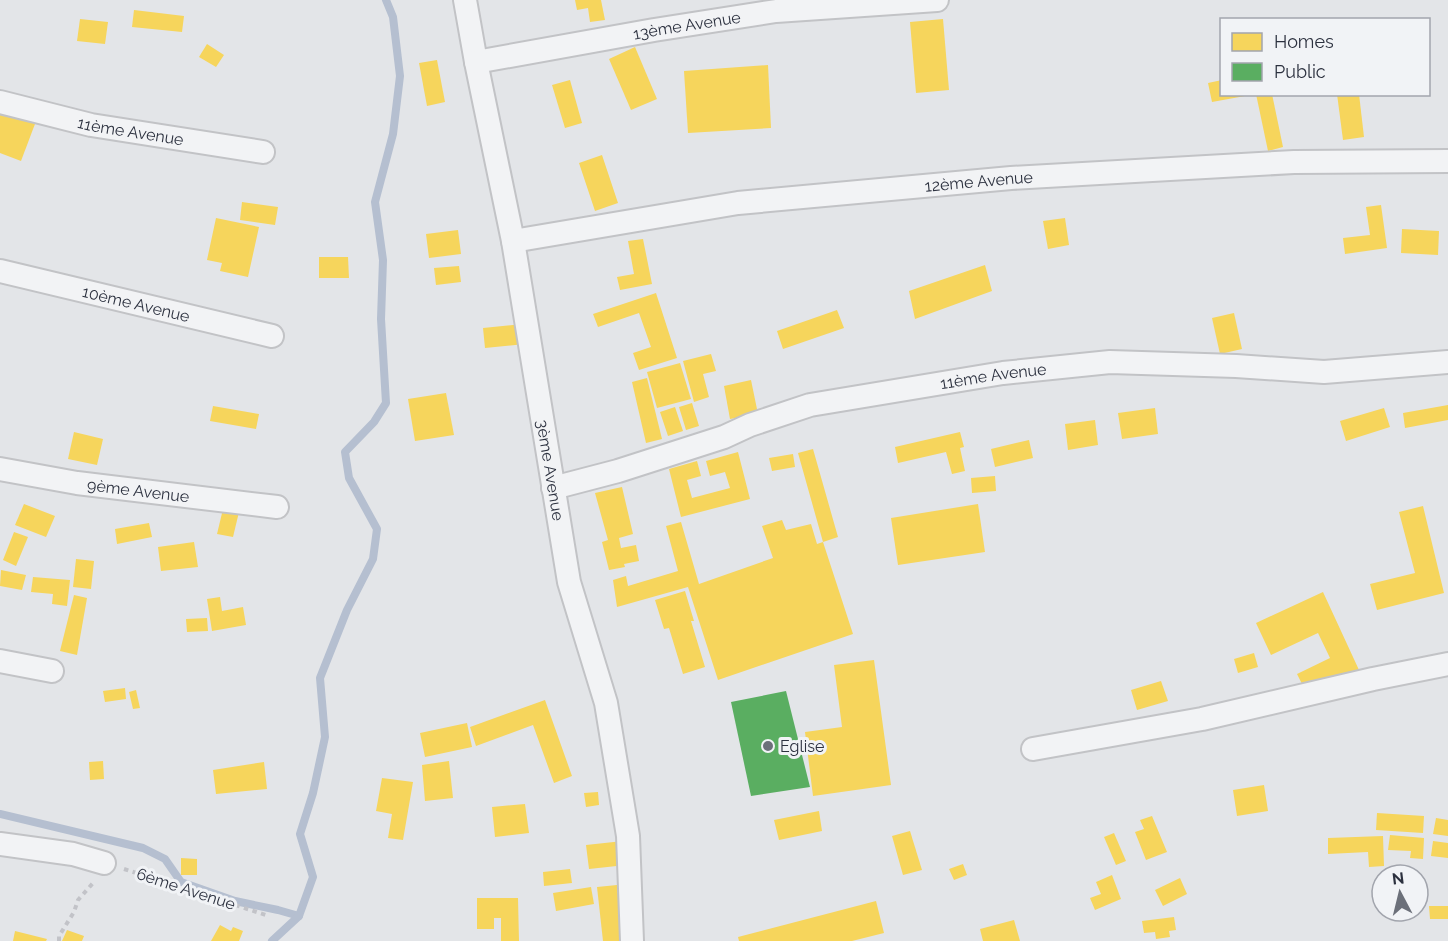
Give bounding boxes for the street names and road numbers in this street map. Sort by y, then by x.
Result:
street label: 13ème Avenue [631,7,742,43]
street label: 11ème Avenue [76,113,185,149]
street label: 12ème Avenue [924,167,1033,195]
street label: 10ème Avenue [80,282,192,326]
street label: 11ème Avenue [939,359,1047,393]
street label: 3ème Avenue [533,418,568,522]
street label: 9ème Avenue [86,475,190,506]
street label: 6ème Avenue [134,864,238,914]

